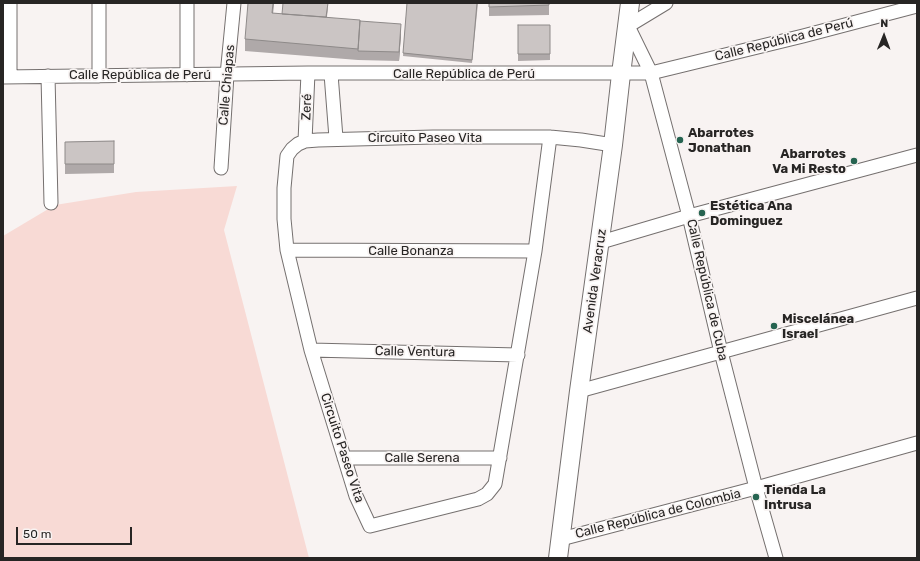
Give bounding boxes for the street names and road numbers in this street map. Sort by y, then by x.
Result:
street label: Calle República de Perú [713,15,855,65]
street label: Calle Chiapas [216,44,238,126]
street label: Calle República de Perú [393,66,535,82]
street label: Calle República de Perú [69,67,211,83]
street label: Zeré [299,93,315,121]
street label: Circuito Paseo Vita [368,130,482,146]
street label: Calle República de Cuba [683,218,731,362]
street label: Avenida Veracruz [580,228,610,334]
street label: Calle Bonanza [368,243,454,259]
street label: Calle Ventura [375,343,455,361]
street label: Circuito Paseo Vita [317,391,367,505]
street label: Calle Serena [384,450,460,466]
street label: Calle República de Colombia [574,486,742,542]

